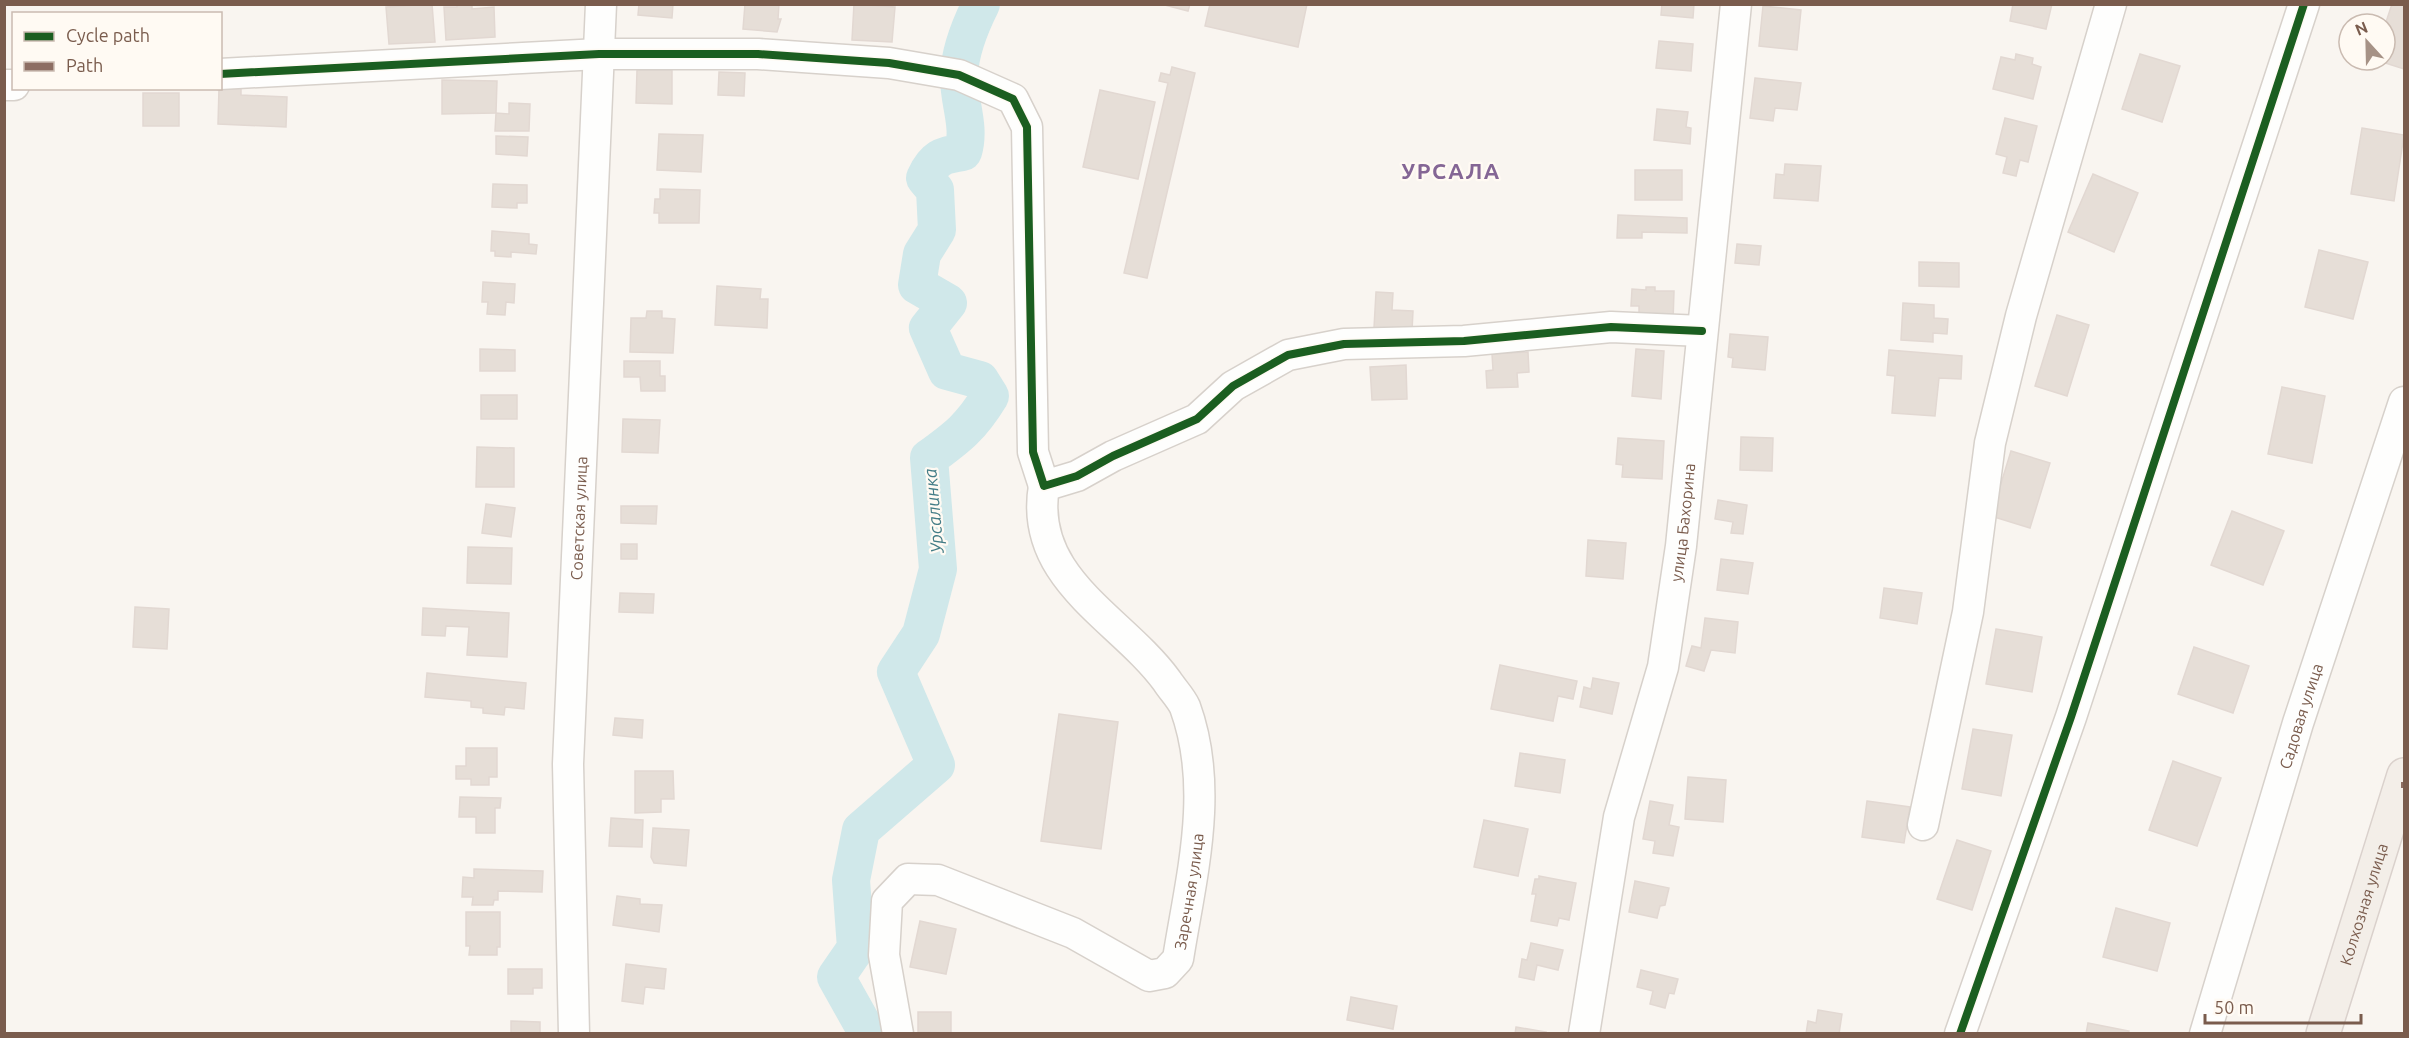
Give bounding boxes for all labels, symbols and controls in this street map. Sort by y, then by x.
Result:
legend [12,12,222,90]
north arrow [2337,12,2397,72]
text: N [2352,18,2370,39]
text: Cycle path [66,25,150,45]
text: Path [66,55,103,75]
district label: УРСАЛА [1401,158,1501,183]
street label: Советская улица [567,456,590,581]
street label: улица Бахорина [1667,462,1698,583]
water label: Урсалинка [919,467,947,555]
street label: Садовая улица [2276,661,2326,771]
street label: Заречная улица [1171,832,1207,951]
street label: Колхозная улица [2336,841,2391,967]
scale bar [2205,987,2361,1025]
text: 50 m [2214,997,2254,1017]

